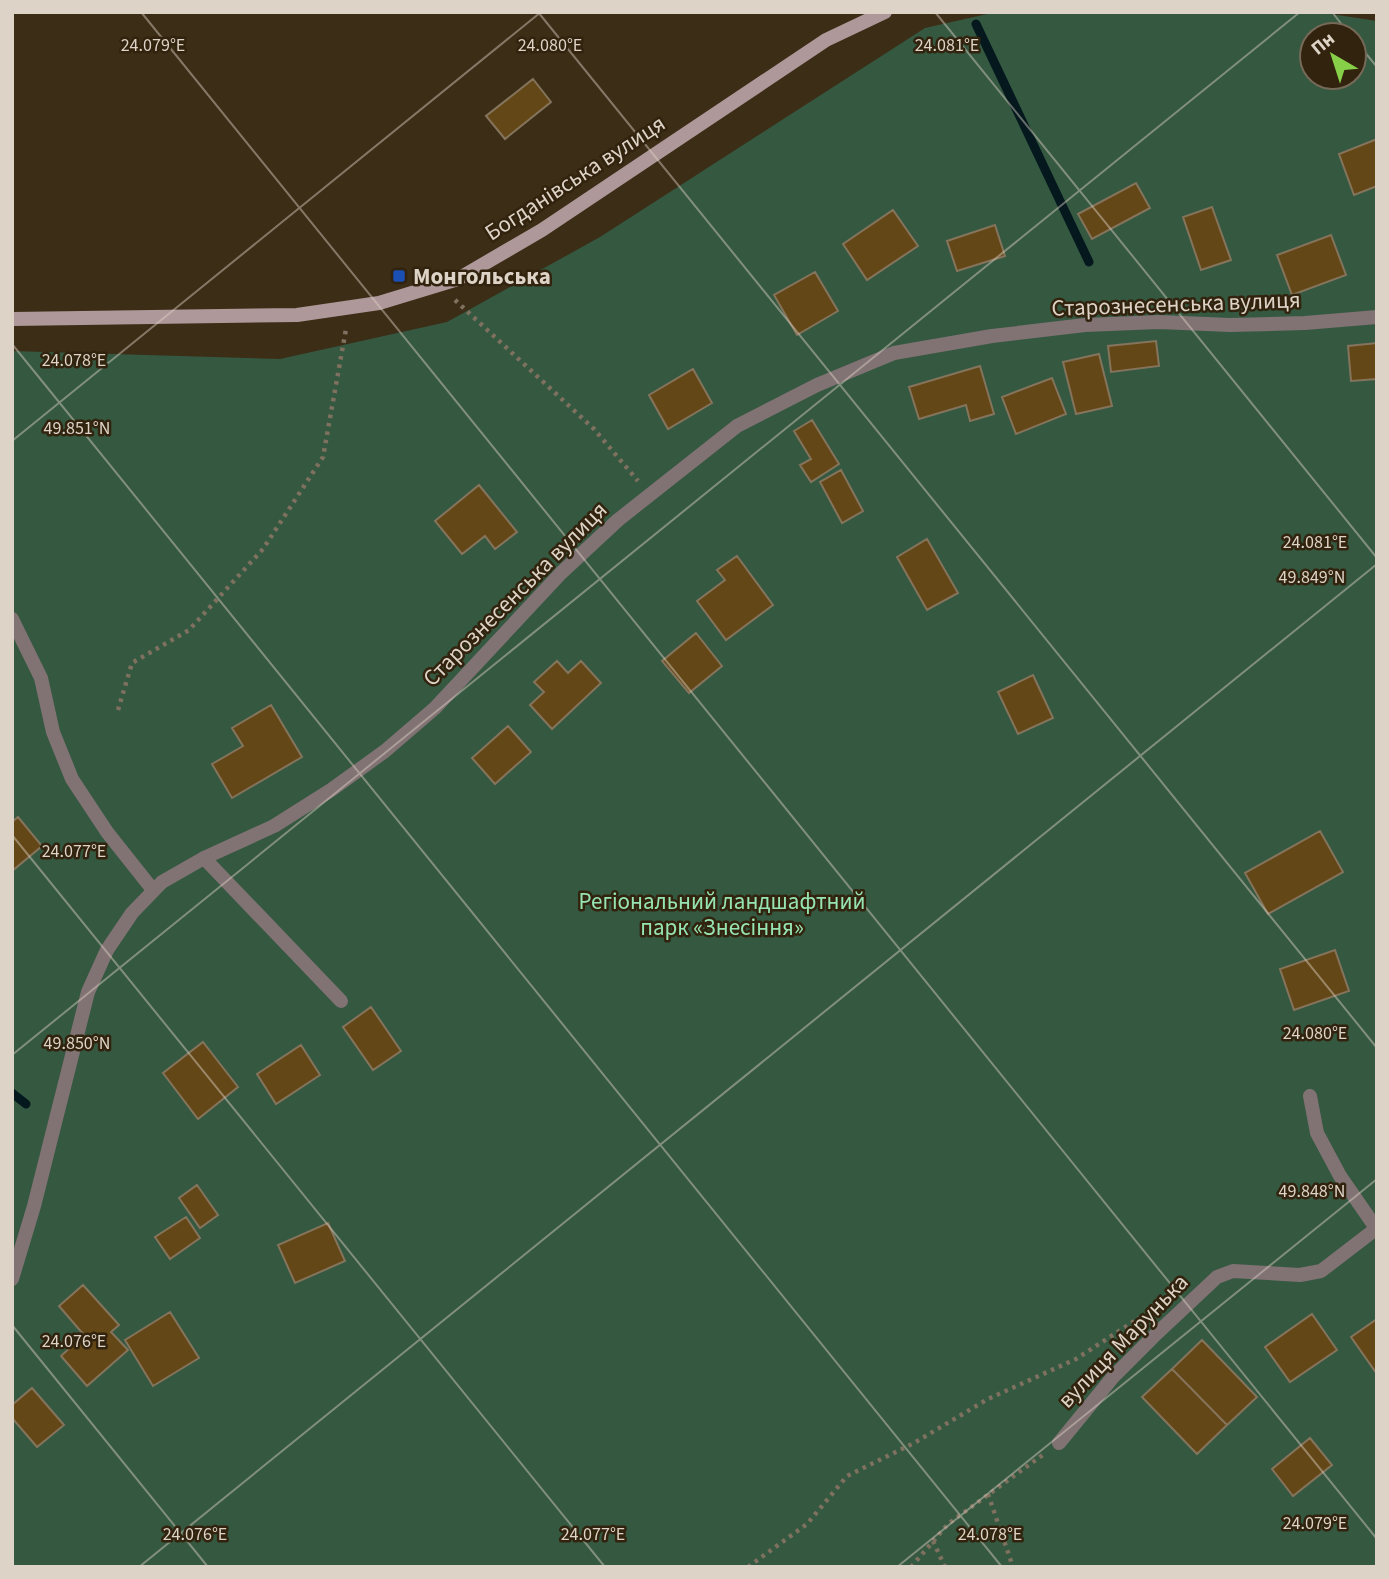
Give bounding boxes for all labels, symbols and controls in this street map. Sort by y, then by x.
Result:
north arrow [1298,21,1368,91]
text: Пн [1306,26,1341,62]
text: 24.079°E [121,33,185,58]
text: 24.080°E [518,33,582,58]
text: 24.081°E [915,33,979,58]
street label: Богданівська вулиця [478,107,672,249]
place label: Монгольська [413,260,551,293]
marker: Монгольська [391,268,407,284]
street label: Старознесенська вулиця [1051,283,1301,325]
text: 24.078°E [42,348,106,373]
text: 49.851°N [44,416,110,441]
street label: Старознесенська вулиця [415,494,615,694]
text: 24.081°E [1283,530,1347,555]
text: 49.849°N [1279,565,1345,590]
text: 24.077°E [42,839,106,864]
park label: Регіональний ландшафтний парк «Знесіння» [579,885,865,944]
text: 24.080°E [1283,1021,1347,1046]
text: 49.850°N [44,1031,110,1056]
text: 49.848°N [1279,1179,1345,1204]
street label: вулиця Марунька [1050,1266,1196,1416]
text: 24.076°E [42,1329,106,1354]
text: 24.079°E [1283,1511,1347,1536]
text: 24.076°E [163,1522,227,1547]
text: 24.077°E [561,1522,625,1547]
text: 24.078°E [958,1522,1022,1547]

